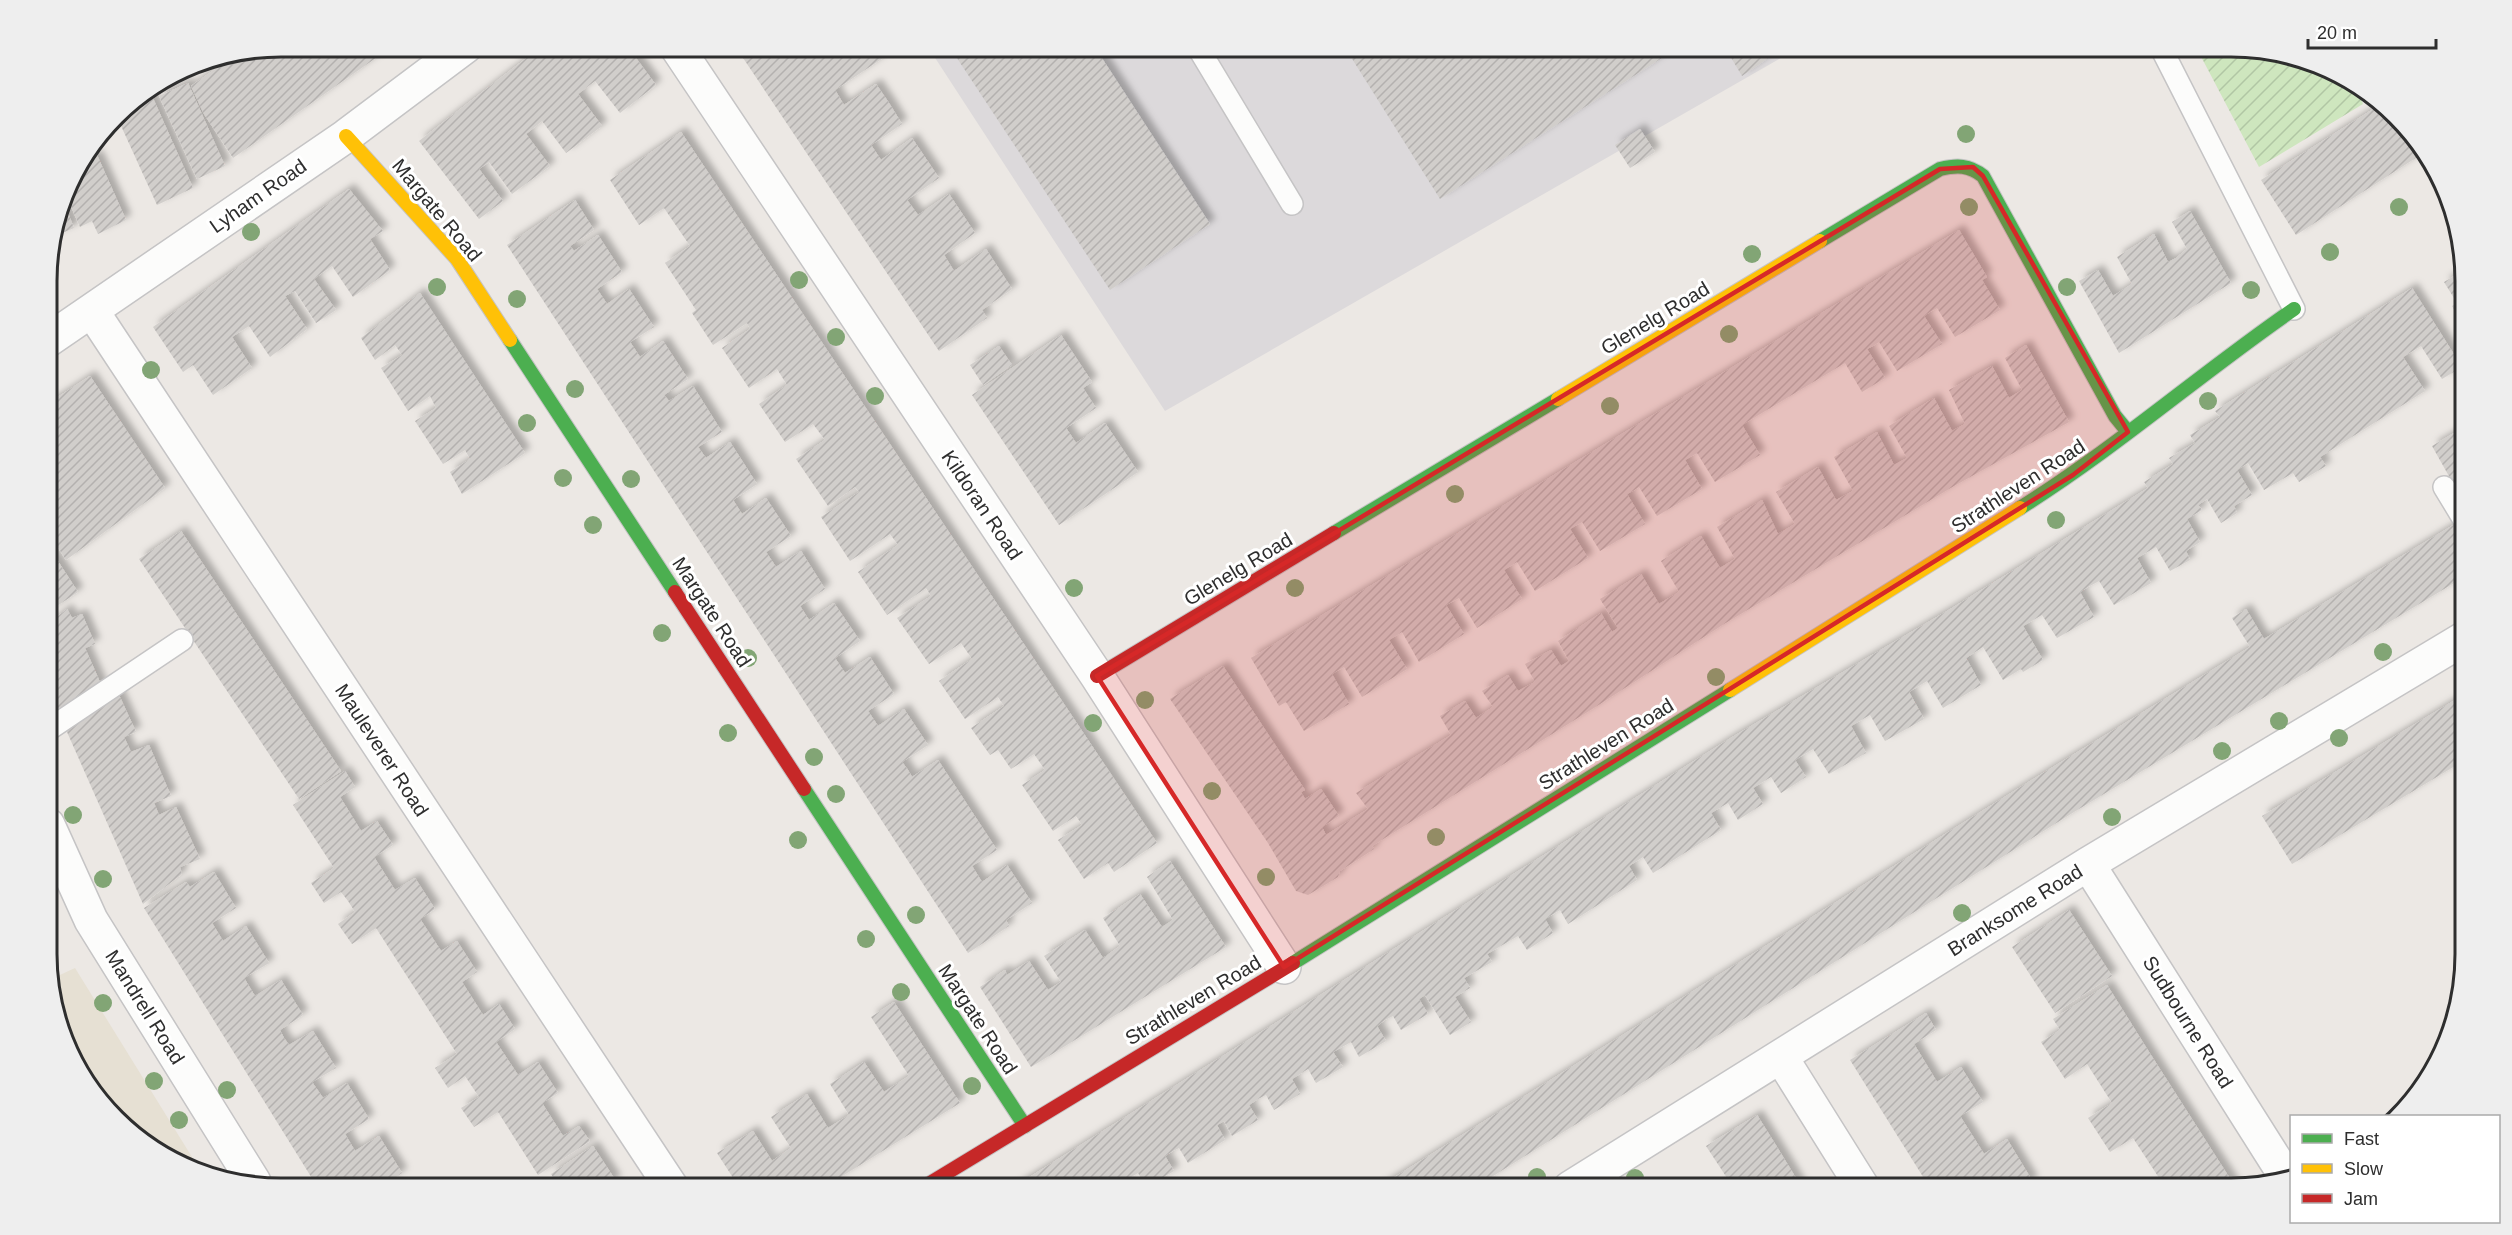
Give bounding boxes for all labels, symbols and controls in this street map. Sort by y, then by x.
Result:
scale bar [2308,12,2436,50]
text: 20 m [2317,23,2357,43]
street label: Margate Road [388,154,486,266]
street label: Lyham Road [206,155,310,237]
street label: Glenelg Road [1597,277,1713,359]
street label: Strathleven Road [1947,435,2089,537]
street label: Kildoran Road [937,446,1027,564]
street label: Glenelg Road [1180,528,1296,610]
street label: Margate Road [668,553,756,671]
street label: Mauleverer Road [331,680,433,820]
street label: Strathleven Road [1535,694,1677,794]
street label: Branksome Road [1944,860,2086,960]
street label: Mandrell Road [101,946,189,1068]
street label: Strathleven Road [1121,951,1265,1049]
street label: Sudbourne Road [2139,952,2237,1092]
street label: Margate Road [934,960,1022,1078]
legend [2290,1115,2500,1223]
text: Fast [2344,1129,2379,1149]
text: Slow [2344,1159,2384,1179]
text: Jam [2344,1189,2378,1209]

